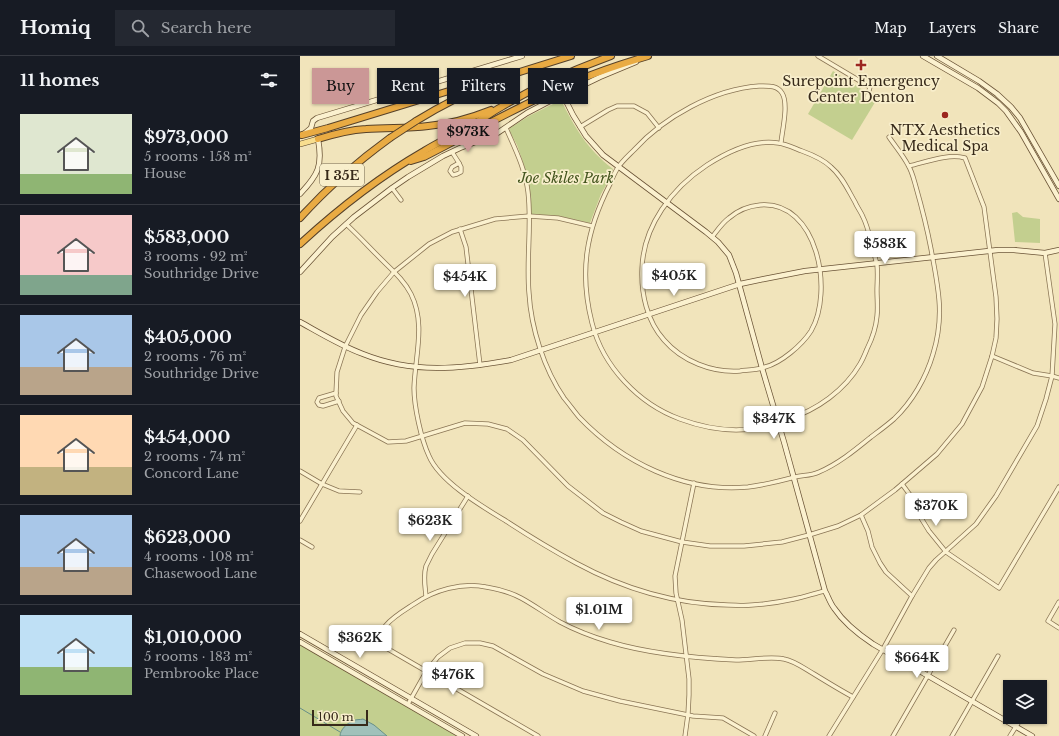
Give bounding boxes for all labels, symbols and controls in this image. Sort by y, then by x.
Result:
search box [115,10,395,46]
text: Homiq [20,16,91,39]
icon: search [129,17,151,39]
text: Search here [161,18,252,37]
text: Map [874,19,907,37]
text: Layers [929,19,976,37]
text: Share [998,19,1039,37]
marker: Surepoint Emergency Center Denton [855,59,867,71]
chip: Buy [312,68,369,104]
chip: Rent [377,68,439,104]
chip: Filters [447,68,520,104]
chip: New [528,68,588,104]
icon: filters [258,69,280,91]
text: 11 homes [20,70,99,91]
place label: Surepoint Emergency Center Denton [782,72,940,106]
marker: NTX Aesthetics Medical Spa [940,110,950,120]
pin: $973K [440,119,496,153]
place label: NTX Aesthetics Medical Spa [890,121,1000,155]
text: $973K [447,123,489,140]
text: $973,000 [144,127,229,148]
icon: home [52,130,100,178]
text: 5 rooms · 158 m² [144,148,252,165]
road number: I 35E [320,164,364,186]
text: House [144,165,186,182]
park label: Joe Skiles Park [517,169,614,187]
text: $583,000 [144,227,229,248]
icon: home [52,231,100,279]
pin: $583K [857,231,913,265]
text: $583K [863,235,907,252]
text: 3 rooms · 92 m² [144,248,248,265]
pin: $405K [646,263,702,297]
pin: $454K [437,264,493,298]
text: Southridge Drive [144,265,259,282]
text: $405K [651,267,697,284]
text: $454K [443,268,487,285]
text: $405,000 [144,327,232,348]
icon: home [52,331,100,379]
text: 2 rooms · 76 m² [144,348,246,365]
text: Southridge Drive [144,365,259,382]
pin: $347K [746,406,802,440]
text: $347K [753,410,795,427]
text: $454,000 [144,427,230,448]
icon: home [52,431,100,479]
text: 2 rooms · 74 m² [144,448,245,465]
text: Concord Lane [144,465,239,482]
pin: $370K [908,493,964,527]
text: $370K [914,497,958,514]
pin: $623K [402,508,458,542]
text: $623K [408,512,452,529]
text: $623,000 [144,527,231,548]
icon: home [52,531,100,579]
text: 4 rooms · 108 m² [144,548,254,565]
text: Chasewood Lane [144,565,257,582]
pin: $1.01M [566,597,632,631]
text: $1.01M [575,601,623,618]
pin: $362K [332,625,388,659]
text: $1,010,000 [144,627,242,648]
text: $362K [338,629,382,646]
icon: home [52,631,100,679]
pin: $664K [889,645,945,679]
text: 5 rooms · 183 m² [144,648,252,665]
text: $664K [894,649,940,666]
pin: $476K [425,662,481,696]
text: Pembrooke Place [144,665,259,682]
text: $476K [431,666,475,683]
map controls [1003,680,1047,724]
button: layers [1003,680,1047,724]
scale bar [312,708,368,727]
text: 100 m [318,710,354,724]

